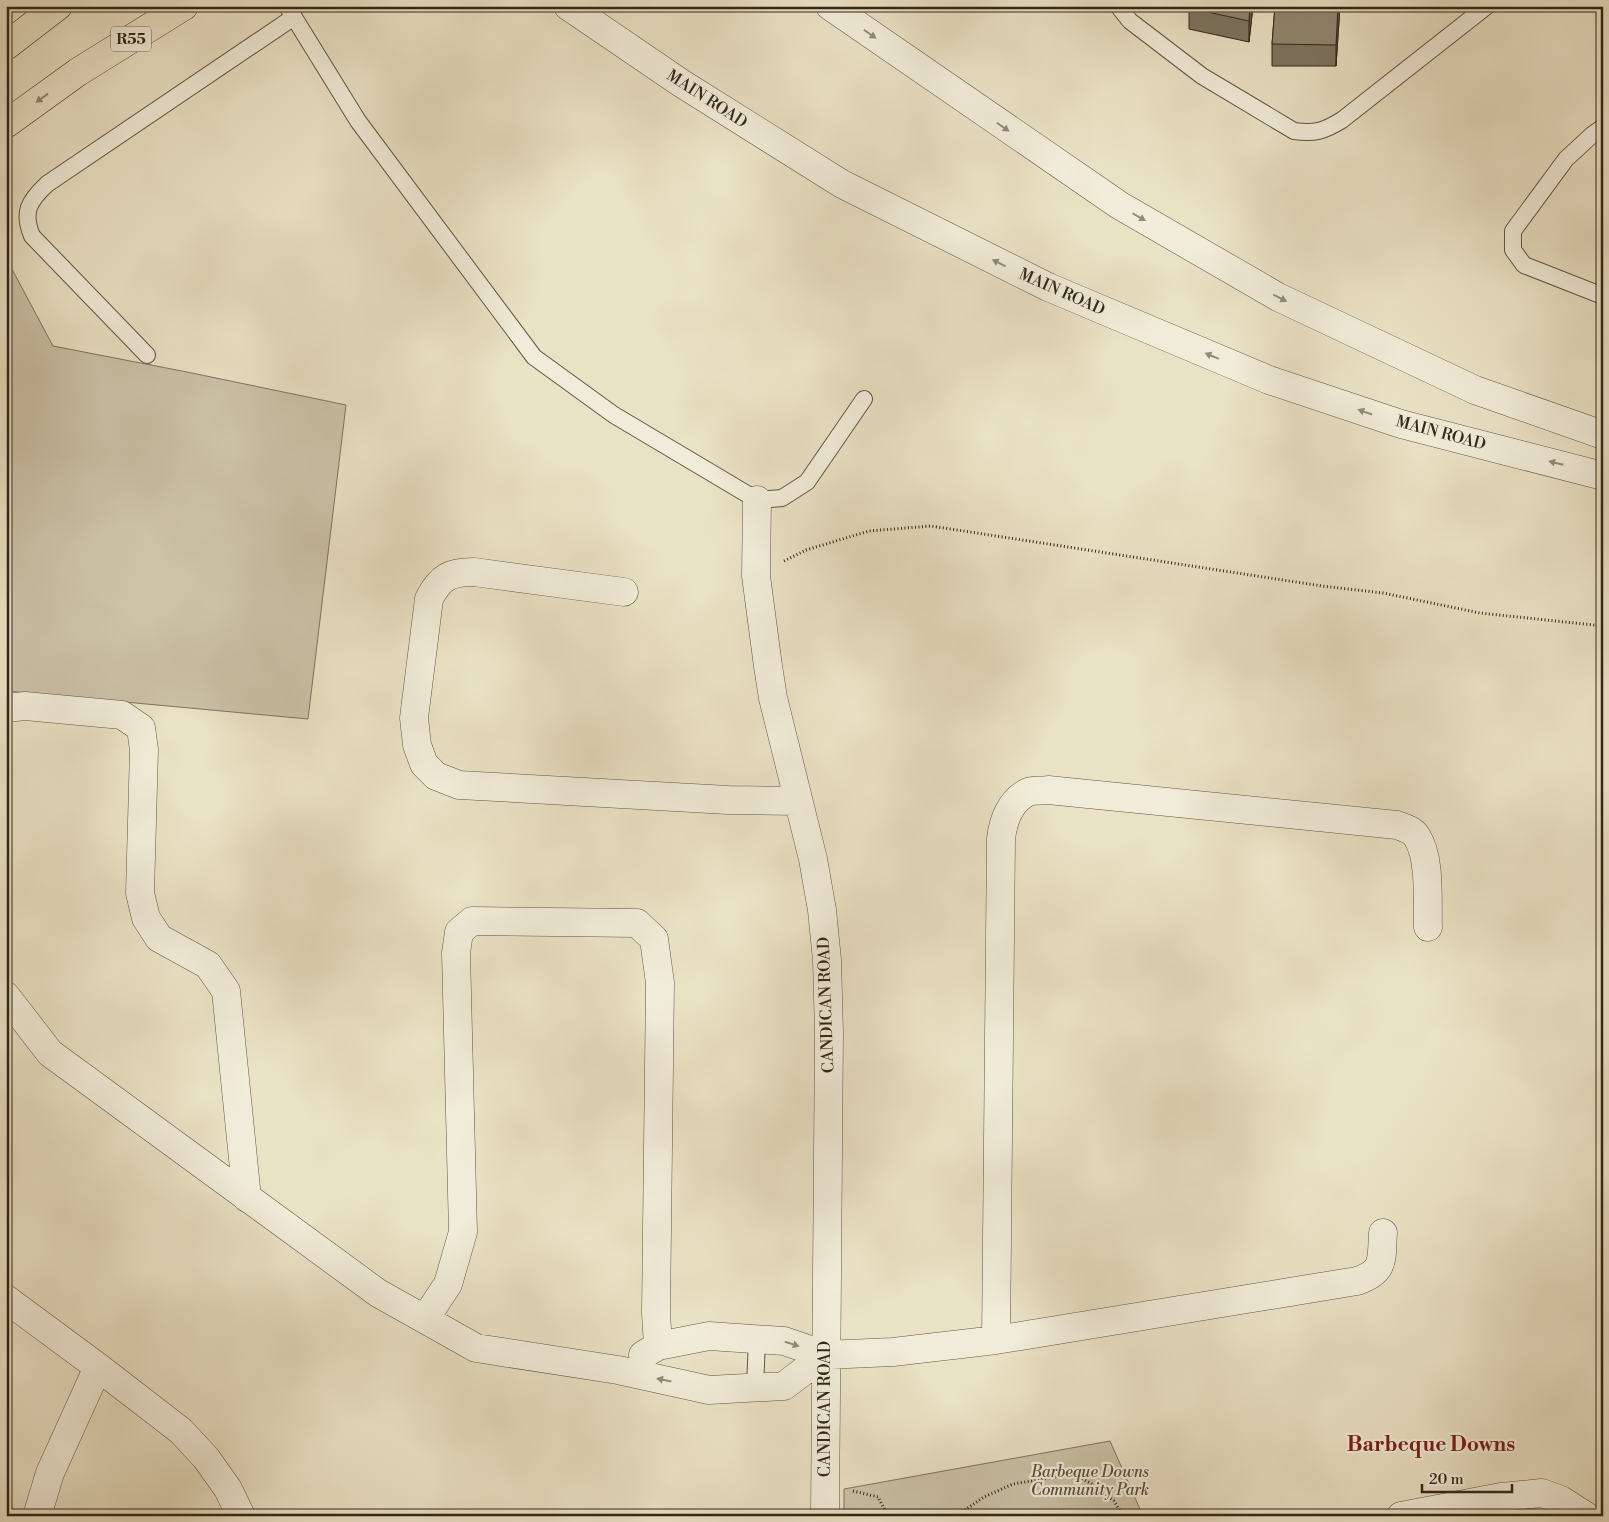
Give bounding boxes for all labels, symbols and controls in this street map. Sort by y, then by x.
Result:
road number: R55 [111,26,151,52]
one-way arrow [863,29,877,39]
street label: MAIN ROAD [663,65,751,133]
one-way arrow [35,93,49,103]
one-way arrow [997,122,1010,132]
one-way arrow [1132,212,1145,221]
one-way arrow [992,259,1007,267]
street label: MAIN ROAD [1016,264,1108,320]
one-way arrow [1272,294,1287,302]
one-way arrow [1205,352,1220,359]
one-way arrow [1357,407,1372,415]
street label: MAIN ROAD [1394,411,1488,455]
one-way arrow [1548,459,1563,467]
street label: CANDICAN ROAD [814,936,838,1074]
one-way arrow [784,1341,799,1348]
street label: CANDICAN ROAD [815,1341,835,1477]
one-way arrow [656,1376,671,1384]
district label: Barbeque Downs [1347,1432,1515,1458]
park label: Barbeque Downs Community Park [1030,1462,1149,1500]
scale bar [1422,1462,1512,1494]
text: 20 m [1429,1470,1464,1489]

